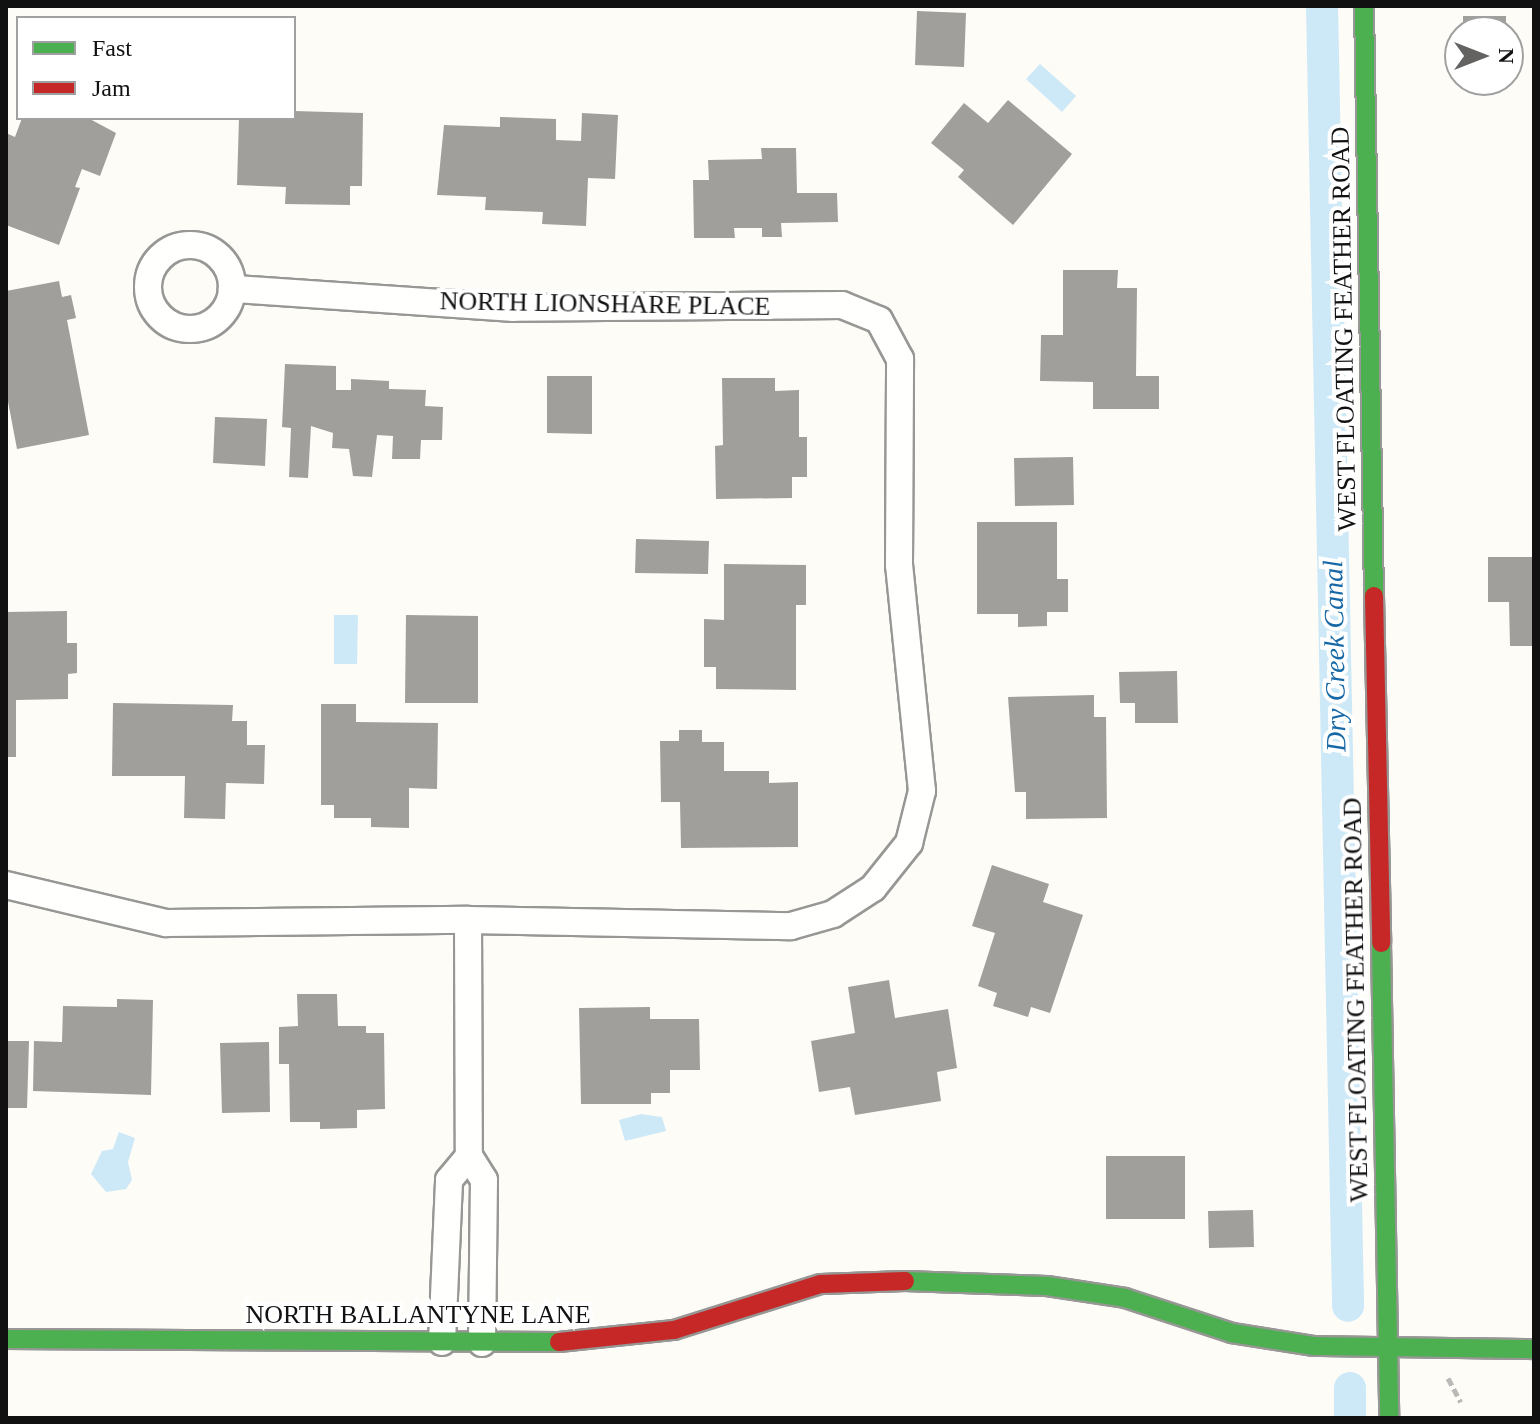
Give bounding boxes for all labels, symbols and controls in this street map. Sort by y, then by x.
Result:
legend [16,16,296,120]
north arrow [1444,16,1524,96]
text: Fast [92,35,132,61]
text: N [1494,48,1519,64]
text: Jam [92,75,131,101]
street label: WEST FLOATING FEATHER ROAD [1325,126,1363,532]
street label: NORTH LIONSHARE PLACE [439,286,771,322]
water label: Dry Creek Canal [1317,560,1353,752]
street label: WEST FLOATING FEATHER ROAD [1337,797,1375,1203]
street label: NORTH BALLANTYNE LANE [245,1299,591,1331]

